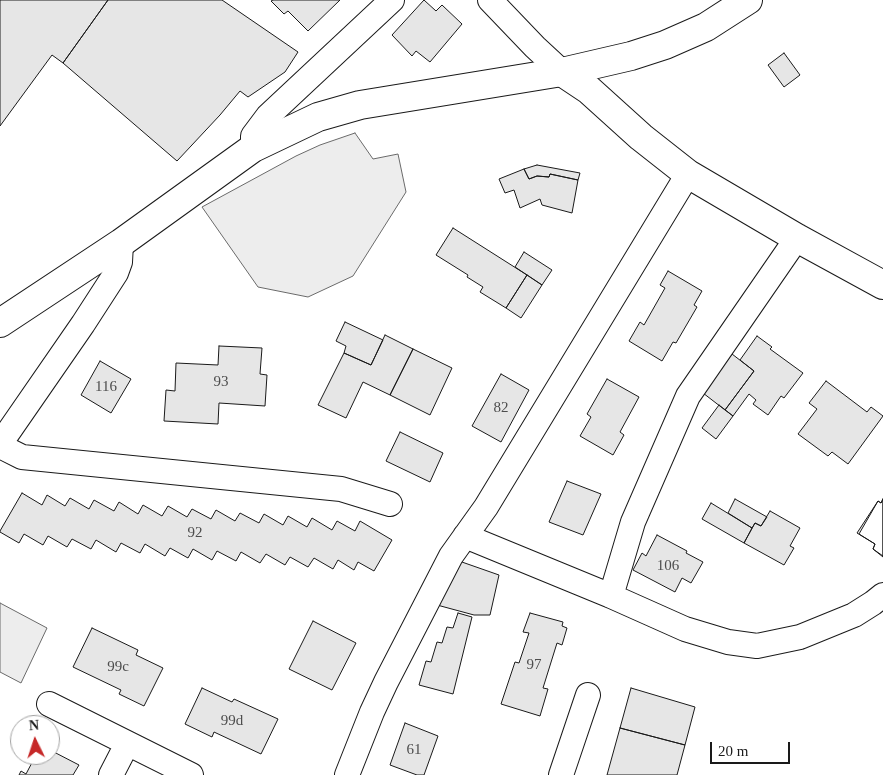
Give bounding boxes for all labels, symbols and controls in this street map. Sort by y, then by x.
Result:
house number: 93 [214,373,228,391]
house number: 116 [95,378,117,396]
house number: 82 [494,399,508,417]
house number: 92 [188,524,202,542]
house number: 106 [657,557,679,575]
house number: 97 [526,656,542,674]
house number: 99c [107,658,129,676]
house number: 99d [221,712,243,730]
north arrow [10,715,60,765]
text: N [28,718,40,733]
scale bar [713,732,793,764]
house number: 61 [406,741,422,759]
text: 20 m [718,743,748,759]

